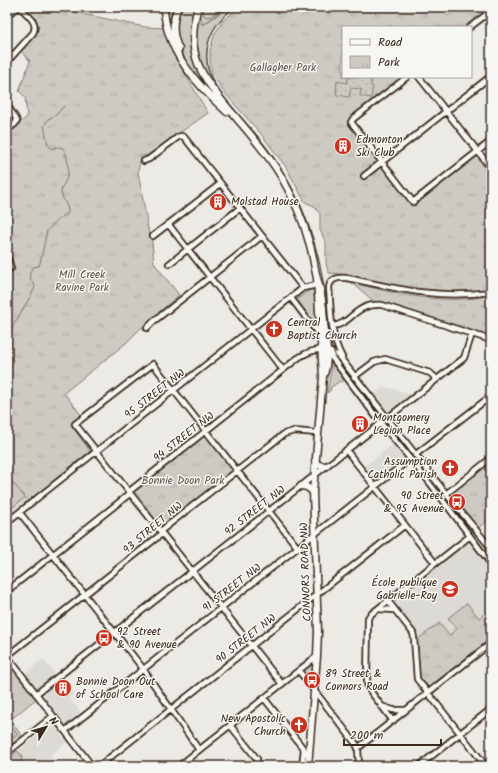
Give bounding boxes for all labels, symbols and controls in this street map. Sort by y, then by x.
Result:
legend [342,26,472,78]
text: Road [378,33,403,52]
text: Park [378,53,400,72]
park label: Gallagher Park [250,59,317,77]
place label: Edmonton Ski Club [356,131,403,162]
building icon: Edmonton Ski Club [333,136,353,156]
building icon: Molstad House [208,192,228,212]
place label: Molstad House [231,193,299,211]
park label: Mill Creek Ravine Park [55,266,110,297]
place label: Central Baptist Church [287,314,357,345]
church icon: Central Baptist Church [264,319,284,339]
street label: 95 STREET NW [121,364,190,424]
street label: 94 STREET NW [150,407,219,467]
place label: Montgomery Legion Place [373,409,431,440]
building icon: Montgomery Legion Place [350,414,370,434]
place label: Assumption Catholic Parish [368,453,437,484]
church icon: Assumption Catholic Parish [440,458,460,478]
park label: Bonnie Doon Park [142,472,225,490]
street label: 92 STREET NW [220,481,290,541]
place label: 90 Street & 95 Avenue [384,487,445,518]
bus stop icon: 90 Street & 95 Avenue [447,492,467,512]
street label: 93 STREET NW [119,497,187,558]
street label: CONNORS ROAD NW [295,522,317,622]
street label: 91 STREET NW [199,559,266,617]
place label: École publique Gabrielle-Roy [372,574,438,605]
school or university icon: École publique Gabrielle-Roy [440,579,460,599]
street label: 90 STREET NW [212,609,280,668]
place label: 92 Street & 90 Avenue [117,623,177,654]
bus stop icon: 92 Street & 90 Avenue [94,628,114,648]
place label: 89 Street & Connors Road [325,665,389,696]
bus stop icon: 89 Street & Connors Road [302,670,322,690]
place label: Bonnie Doon Out of School Care [76,673,156,704]
building icon: Bonnie Doon Out of School Care [53,678,73,698]
north arrow [26,707,66,747]
place label: New Apostolic Church [221,710,286,741]
text: N [44,713,62,730]
church icon: New Apostolic Church [289,715,309,735]
scale bar [344,721,441,747]
text: 200 m [350,726,384,745]

